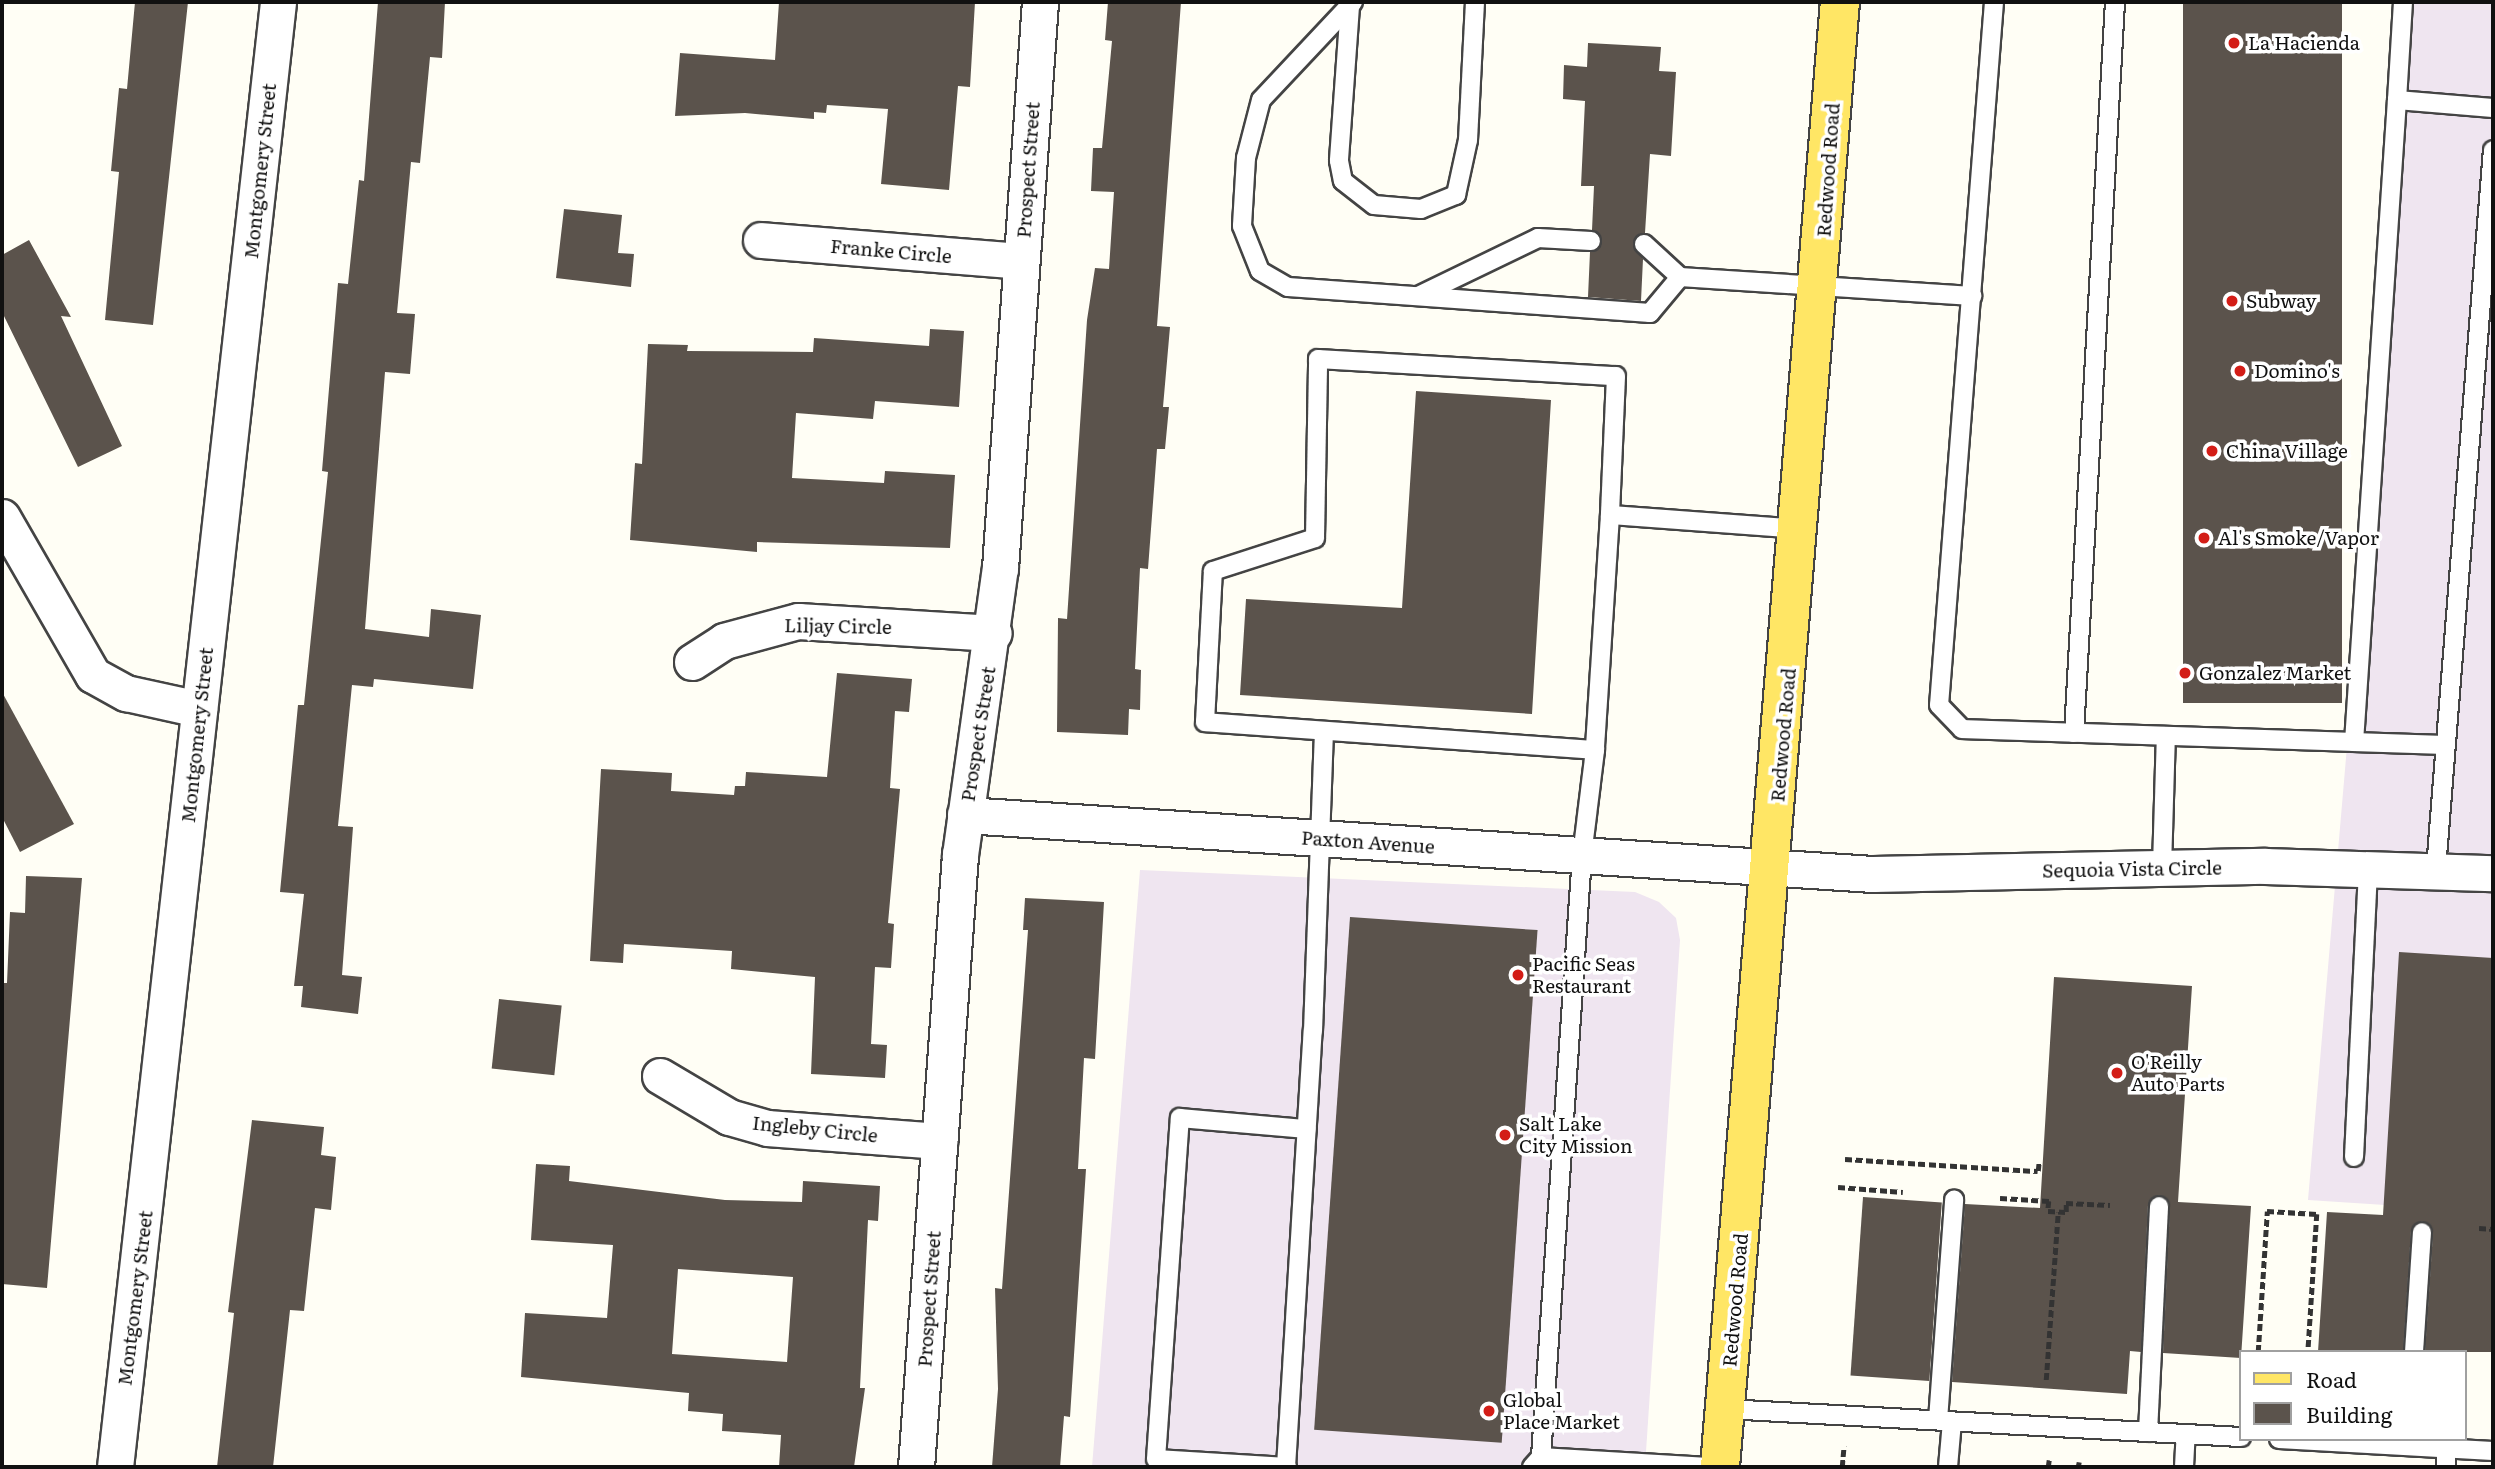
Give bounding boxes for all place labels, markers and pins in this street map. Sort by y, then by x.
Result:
place label: La Hacienda [2248,32,2360,54]
marker: La Hacienda [2226,35,2242,51]
place label: Subway [2246,290,2316,312]
marker: Subway [2224,293,2240,309]
place label: Domino's [2254,360,2340,382]
marker: Domino's [2232,363,2248,379]
place label: China Village [2226,440,2348,462]
marker: China Village [2204,443,2220,459]
place label: Al's Smoke/Vapor [2218,527,2379,549]
marker: Al's Smoke/Vapor [2196,530,2212,546]
place label: Gonzalez Market [2199,662,2351,684]
marker: Gonzalez Market [2177,665,2193,681]
place label: Pacific Seas Restaurant [1532,953,1635,997]
marker: Pacific Seas Restaurant [1510,967,1526,983]
place label: O'Reilly Auto Parts [2131,1051,2225,1095]
marker: O'Reilly Auto Parts [2109,1065,2125,1081]
place label: Salt Lake City Mission [1519,1113,1633,1157]
marker: Salt Lake City Mission [1497,1127,1513,1143]
place label: Global Place Market [1503,1389,1620,1433]
marker: Global Place Market [1481,1403,1497,1419]

